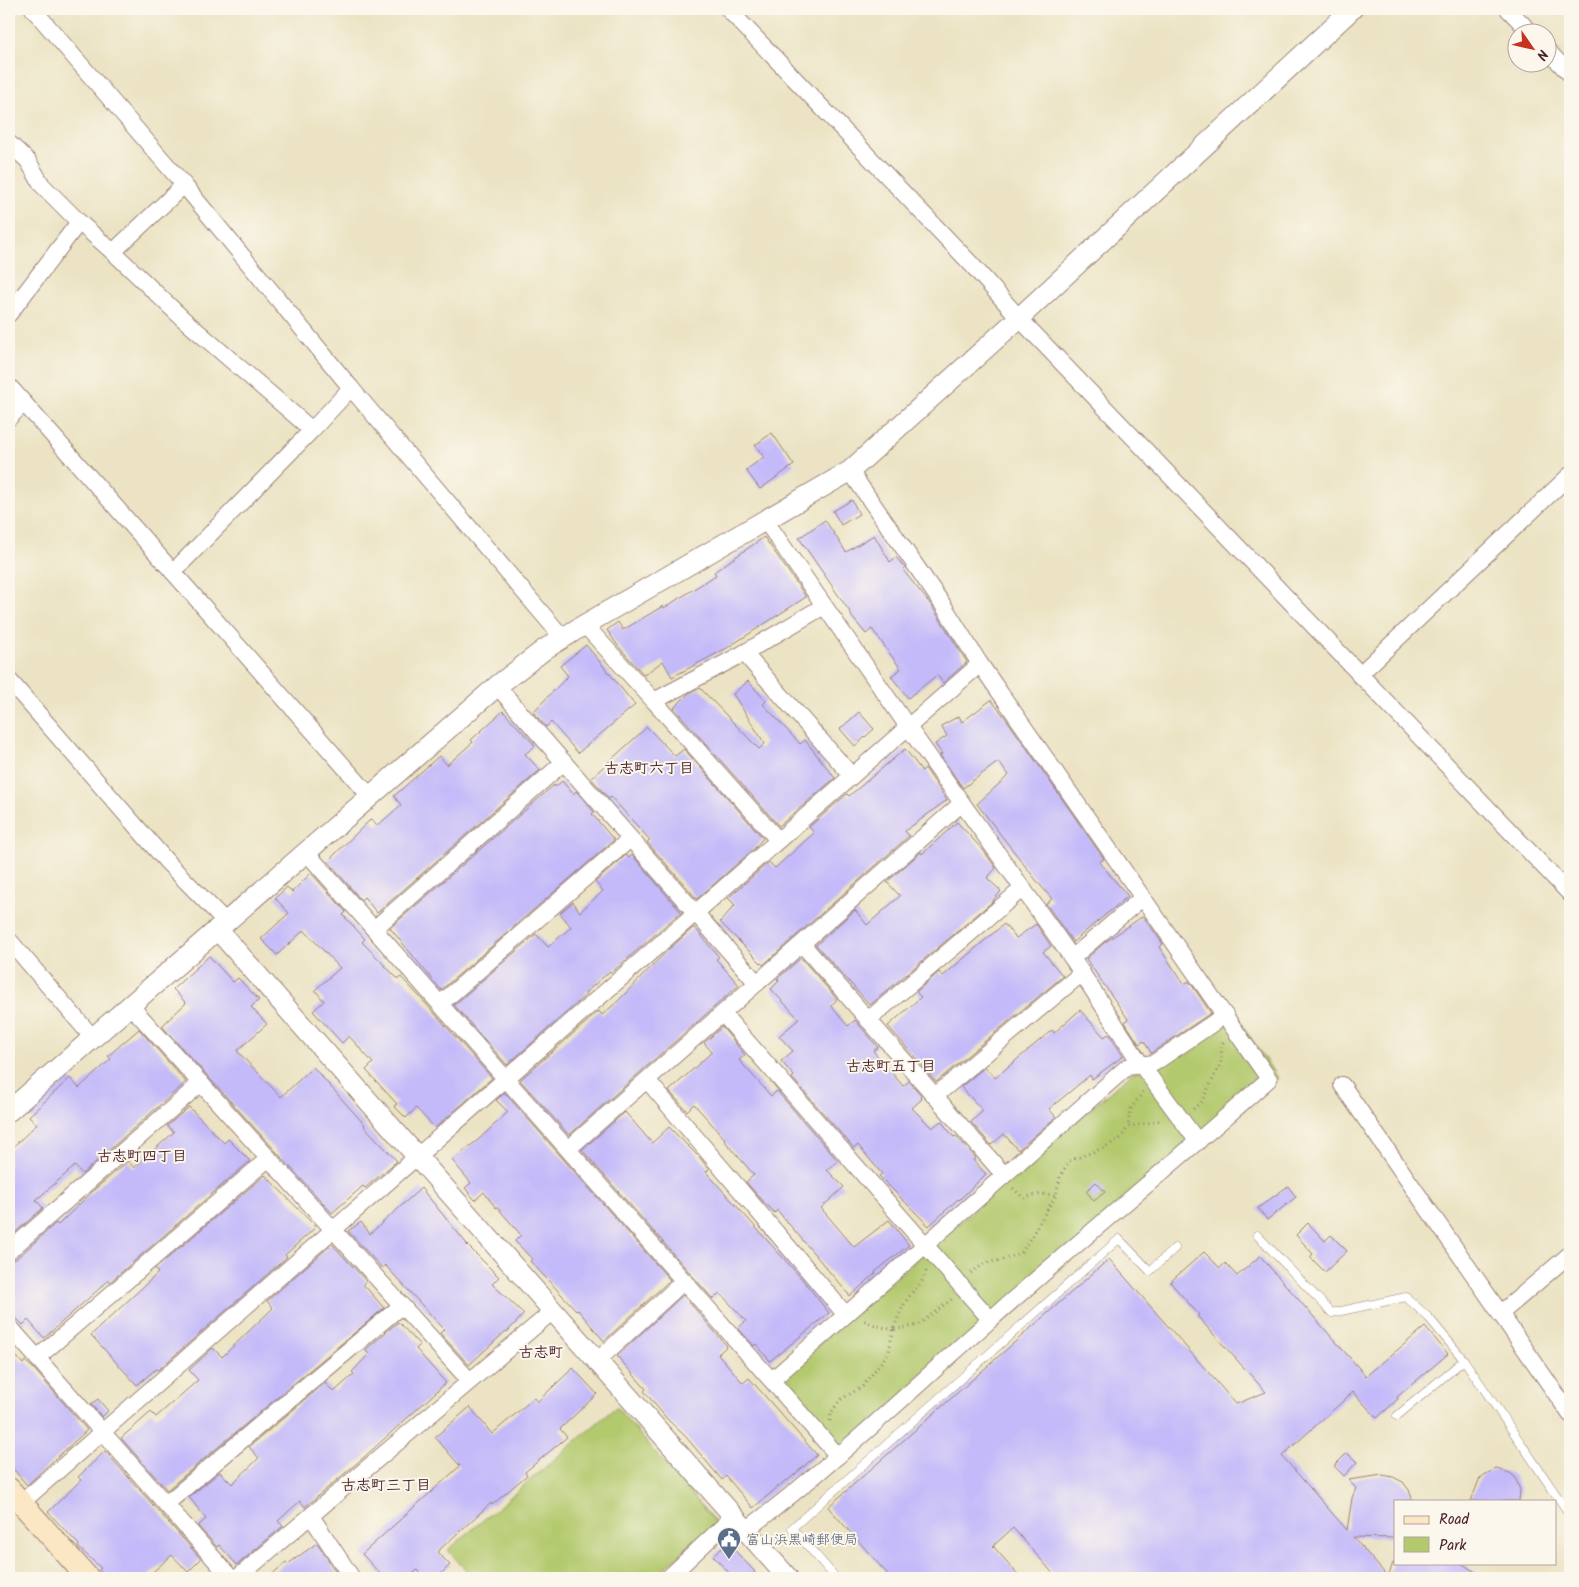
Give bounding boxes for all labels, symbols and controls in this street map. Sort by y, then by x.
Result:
north arrow [1506,22,1556,72]
text: N [1530,45,1554,65]
district label: 古志町六丁目 [604,757,694,781]
district label: 古志町五丁目 [846,1055,936,1079]
district label: 古志町四丁目 [97,1145,187,1169]
district label: 古志町 [518,1341,564,1365]
district label: 古志町三丁目 [341,1474,431,1498]
legend [1394,1500,1556,1564]
text: Road [1439,1508,1470,1532]
public building icon: 富山浜黒崎郵便局 [716,1526,742,1560]
place label: 富山浜黒崎郵便局 [746,1529,858,1551]
text: Park [1439,1534,1467,1558]

